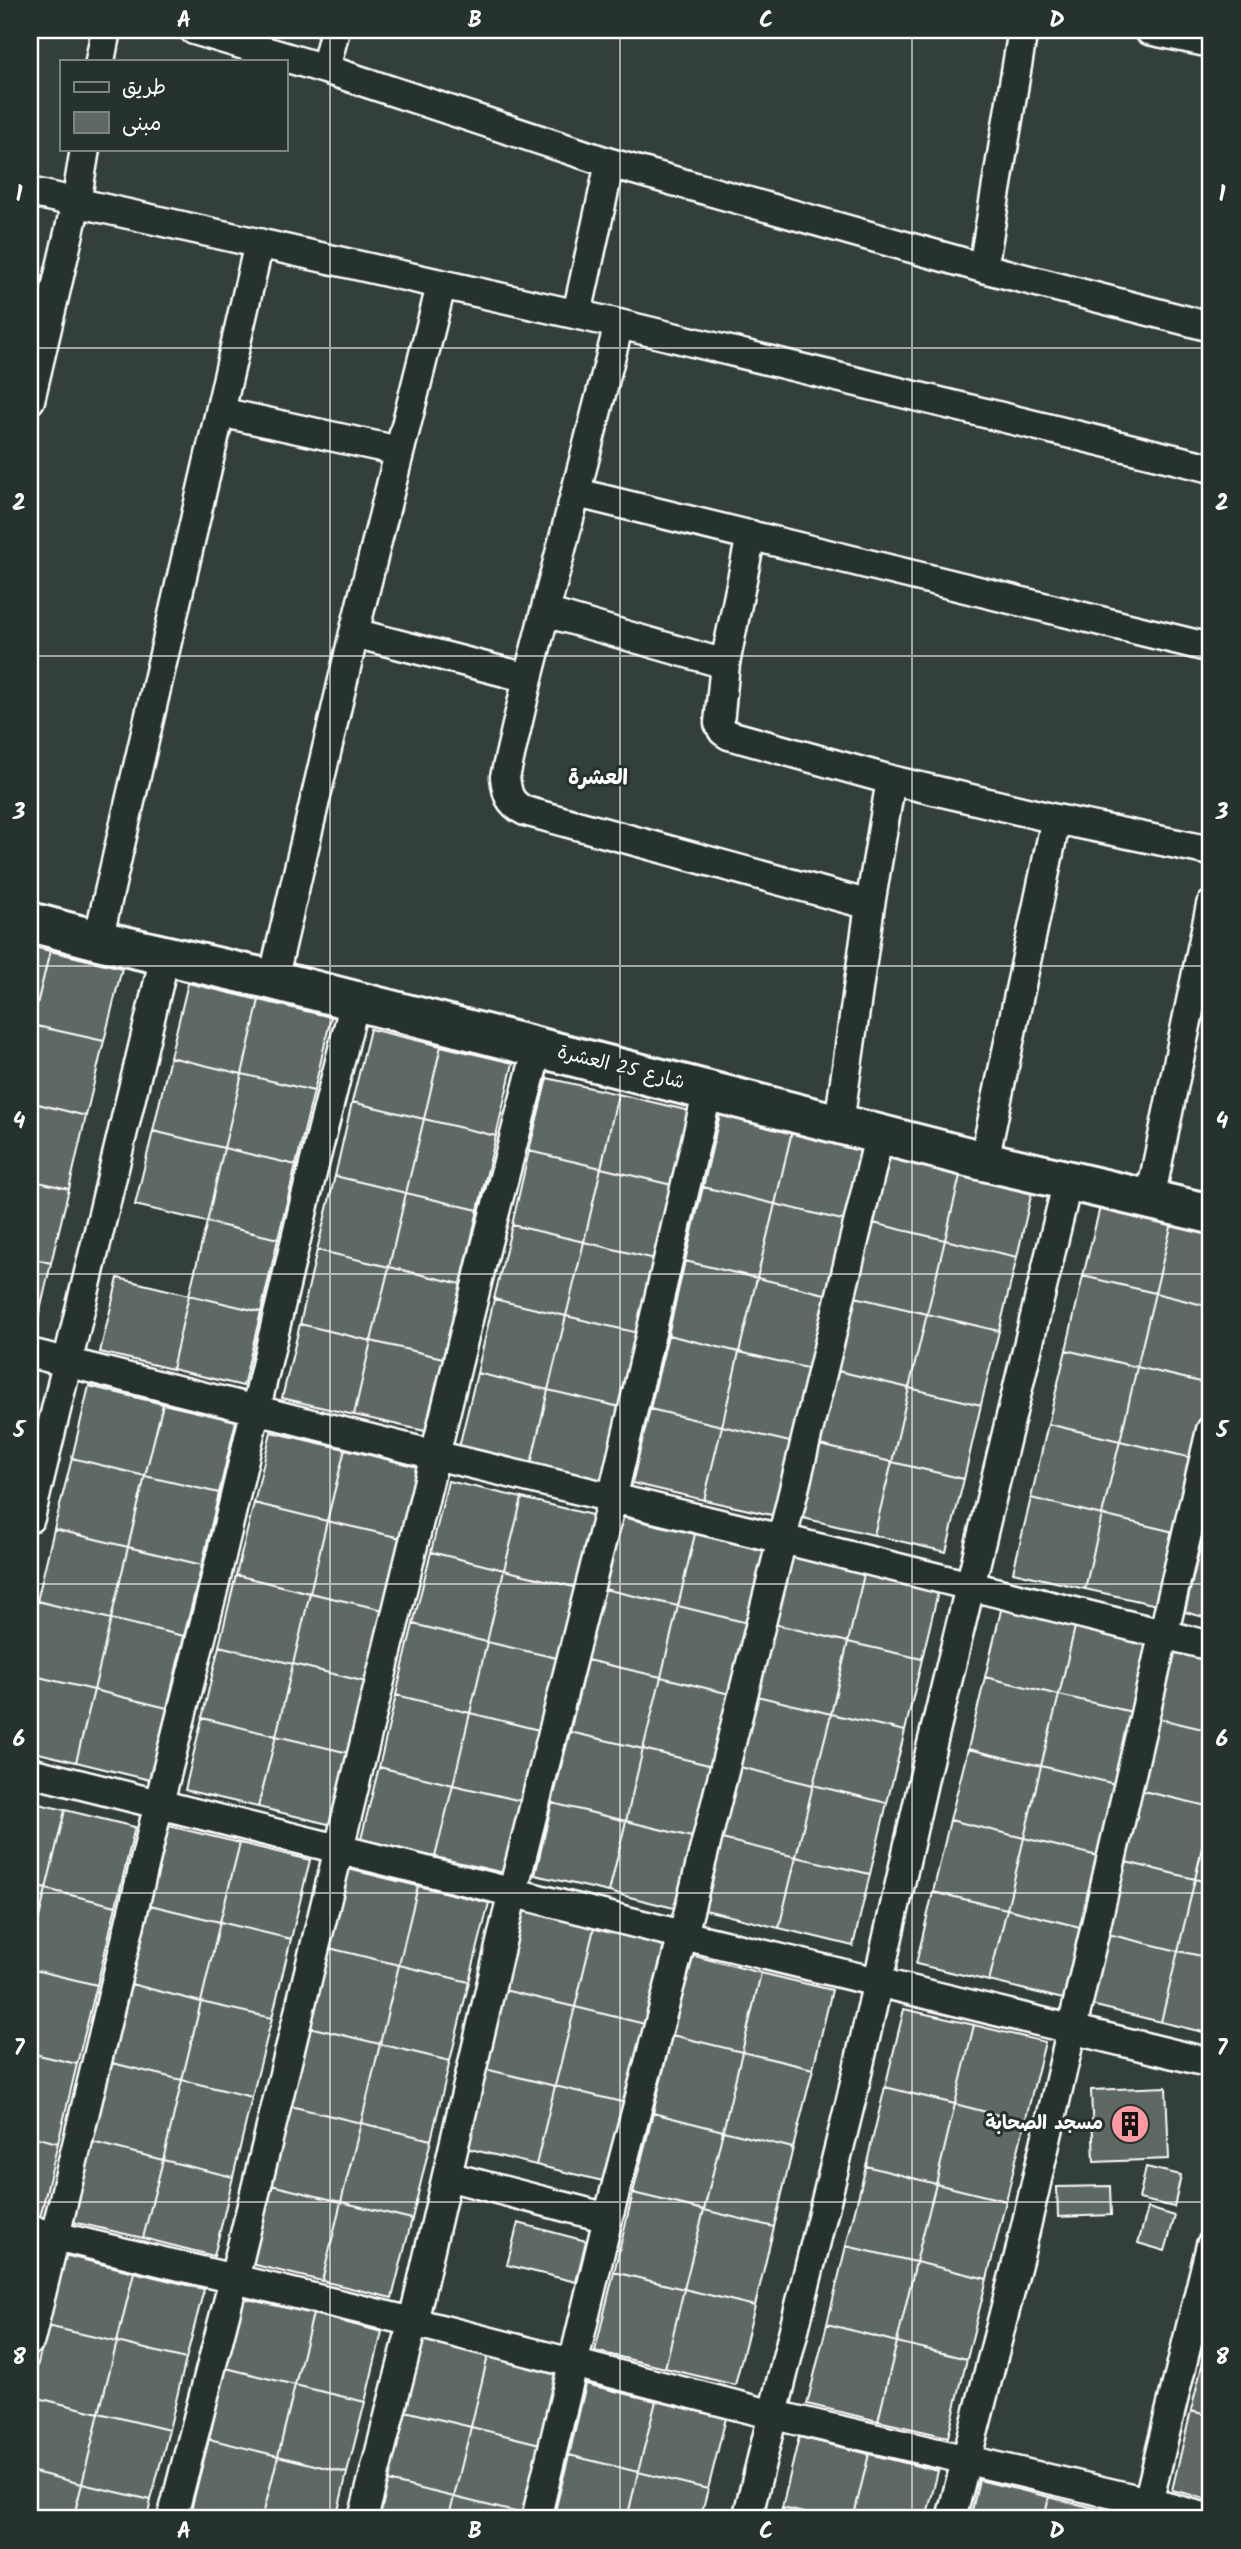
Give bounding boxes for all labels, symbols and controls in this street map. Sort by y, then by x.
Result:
text: A [177,3,191,39]
text: B [468,3,482,39]
text: C [759,3,773,39]
text: D [1049,3,1065,39]
legend [60,60,287,150]
text: طريق [122,72,166,105]
text: مبنى [122,108,161,141]
text: 1 [16,177,23,213]
text: 1 [1219,177,1226,213]
text: 2 [12,486,26,522]
text: 2 [1215,486,1229,522]
district label: العشرة [568,762,628,795]
text: 3 [12,795,26,831]
text: 3 [1215,795,1229,831]
street label: شارع 25 العشرة [554,1038,688,1098]
text: 4 [13,1104,26,1140]
text: 4 [1216,1104,1229,1140]
text: 5 [12,1413,27,1449]
text: 5 [1215,1413,1230,1449]
text: 6 [13,1722,25,1758]
text: 6 [1216,1722,1228,1758]
text: 7 [14,2031,26,2067]
text: 7 [1217,2031,1229,2067]
building icon: مسجد الصحابة [1109,2103,1151,2145]
place label: مسجد الصحابة [985,2109,1103,2139]
text: 8 [12,2340,26,2376]
text: 8 [1215,2340,1229,2376]
text: A [177,2514,191,2549]
text: B [468,2514,482,2549]
text: C [759,2514,773,2549]
text: D [1049,2514,1065,2549]

